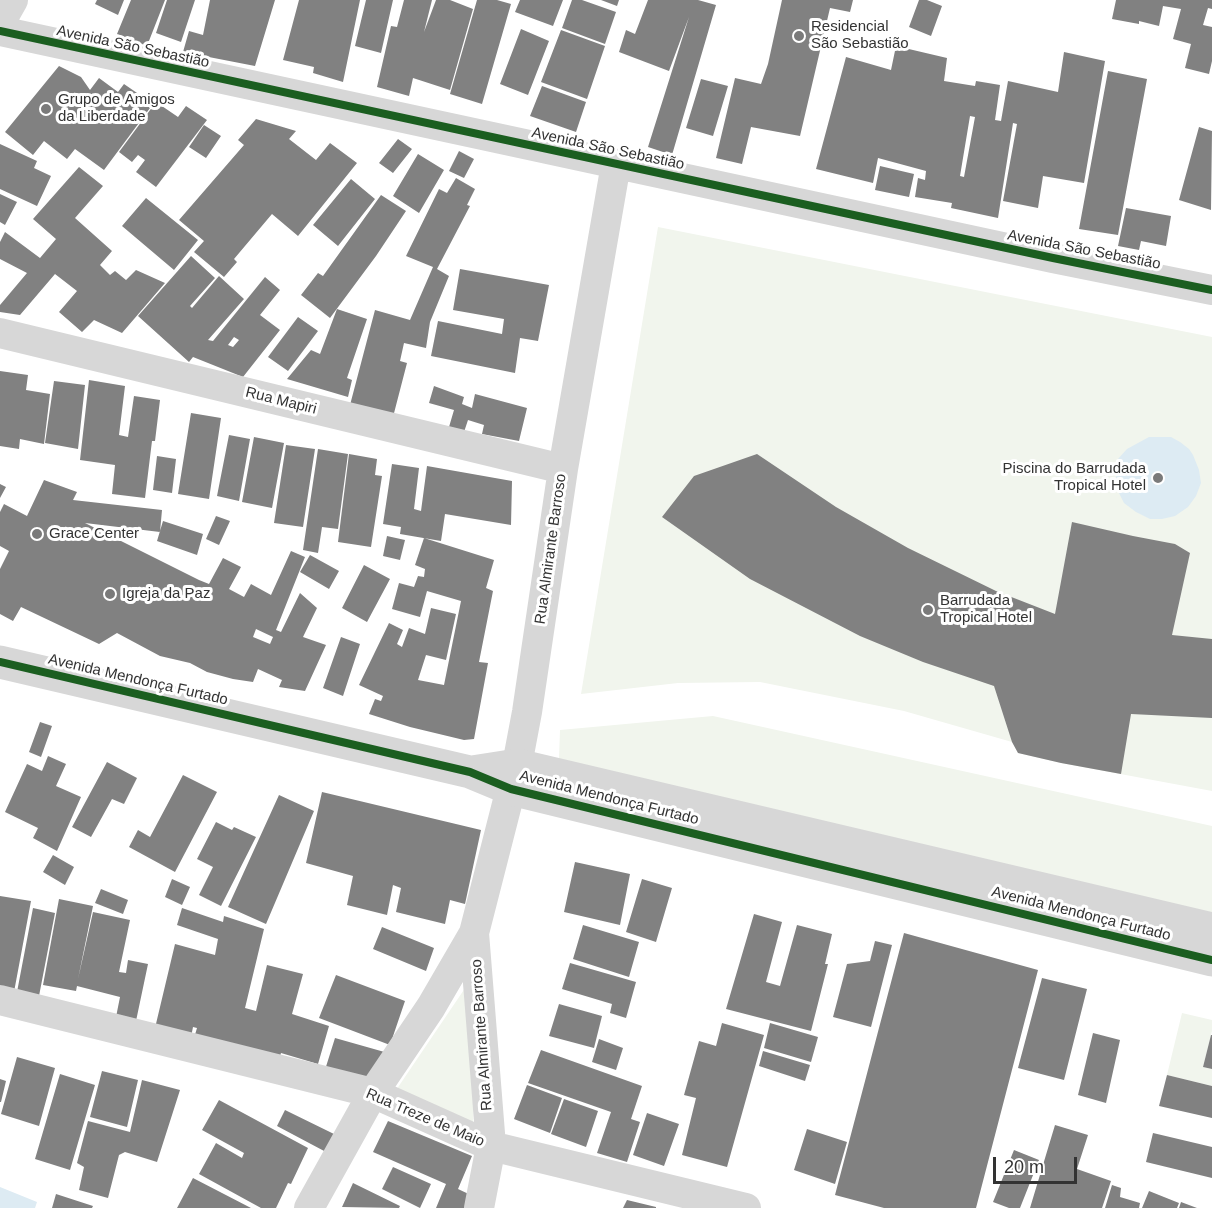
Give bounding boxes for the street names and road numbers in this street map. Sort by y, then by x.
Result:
street label: Avenida São Sebastião [55,22,211,72]
street label: Avenida São Sebastião [530,124,686,174]
street label: Avenida São Sebastião [1006,226,1162,274]
street label: Rua Mapiri [244,383,318,419]
street label: Rua Almirante Barroso [532,473,570,625]
street label: Avenida Mendonça Furtado [46,651,230,709]
street label: Avenida Mendonça Furtado [518,767,700,829]
street label: Avenida Mendonça Furtado [990,883,1172,945]
street label: Rua Almirante Barroso [468,959,496,1111]
street label: Rua Treze de Maio [363,1085,487,1151]

